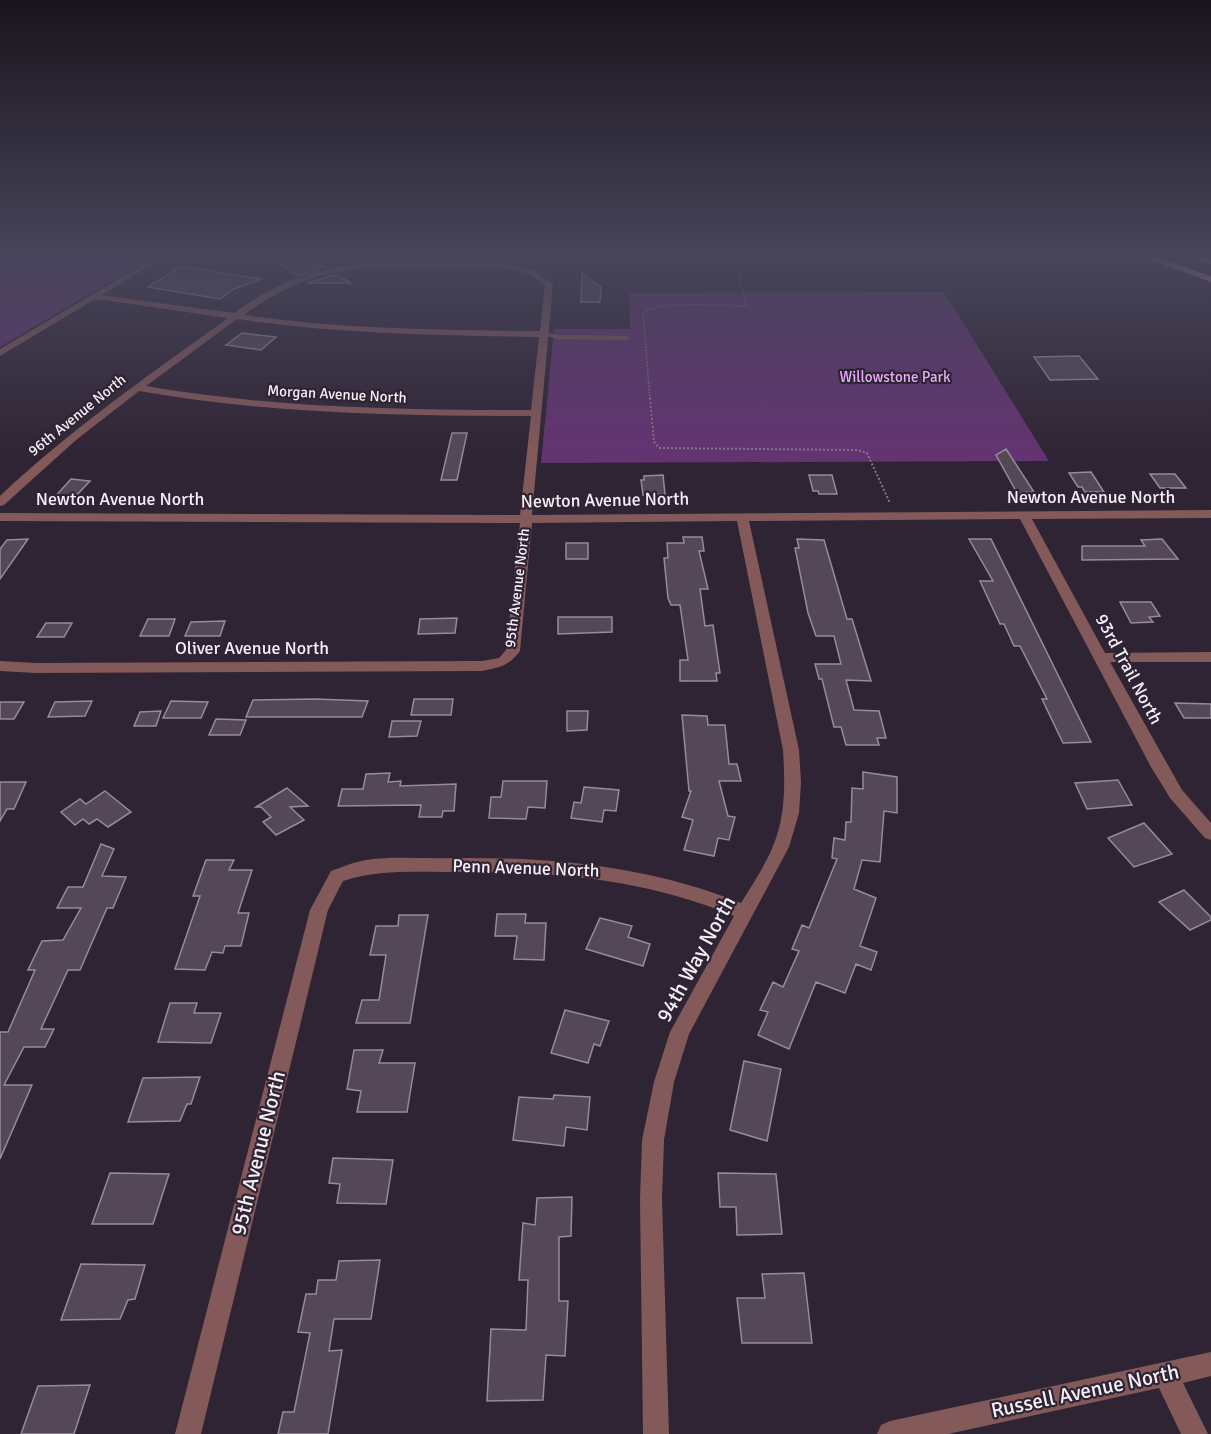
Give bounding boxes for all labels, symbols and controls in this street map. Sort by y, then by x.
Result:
park label: Willowstone Park [839,368,951,386]
street label: 96th Avenue North [25,370,129,460]
street label: Morgan Avenue North [267,381,407,407]
street label: Newton Avenue North [1007,486,1175,508]
street label: Newton Avenue North [36,488,204,510]
street label: Newton Avenue North [521,488,689,512]
street label: 95th Avenue North [501,527,533,649]
street label: 93rd Trail North [1091,610,1167,728]
street label: Oliver Avenue North [175,637,329,659]
street label: Penn Avenue North [452,854,600,882]
street label: 94th Way North [651,891,741,1027]
street label: 95th Avenue North [225,1068,291,1238]
street label: Russell Avenue North [989,1358,1181,1424]

